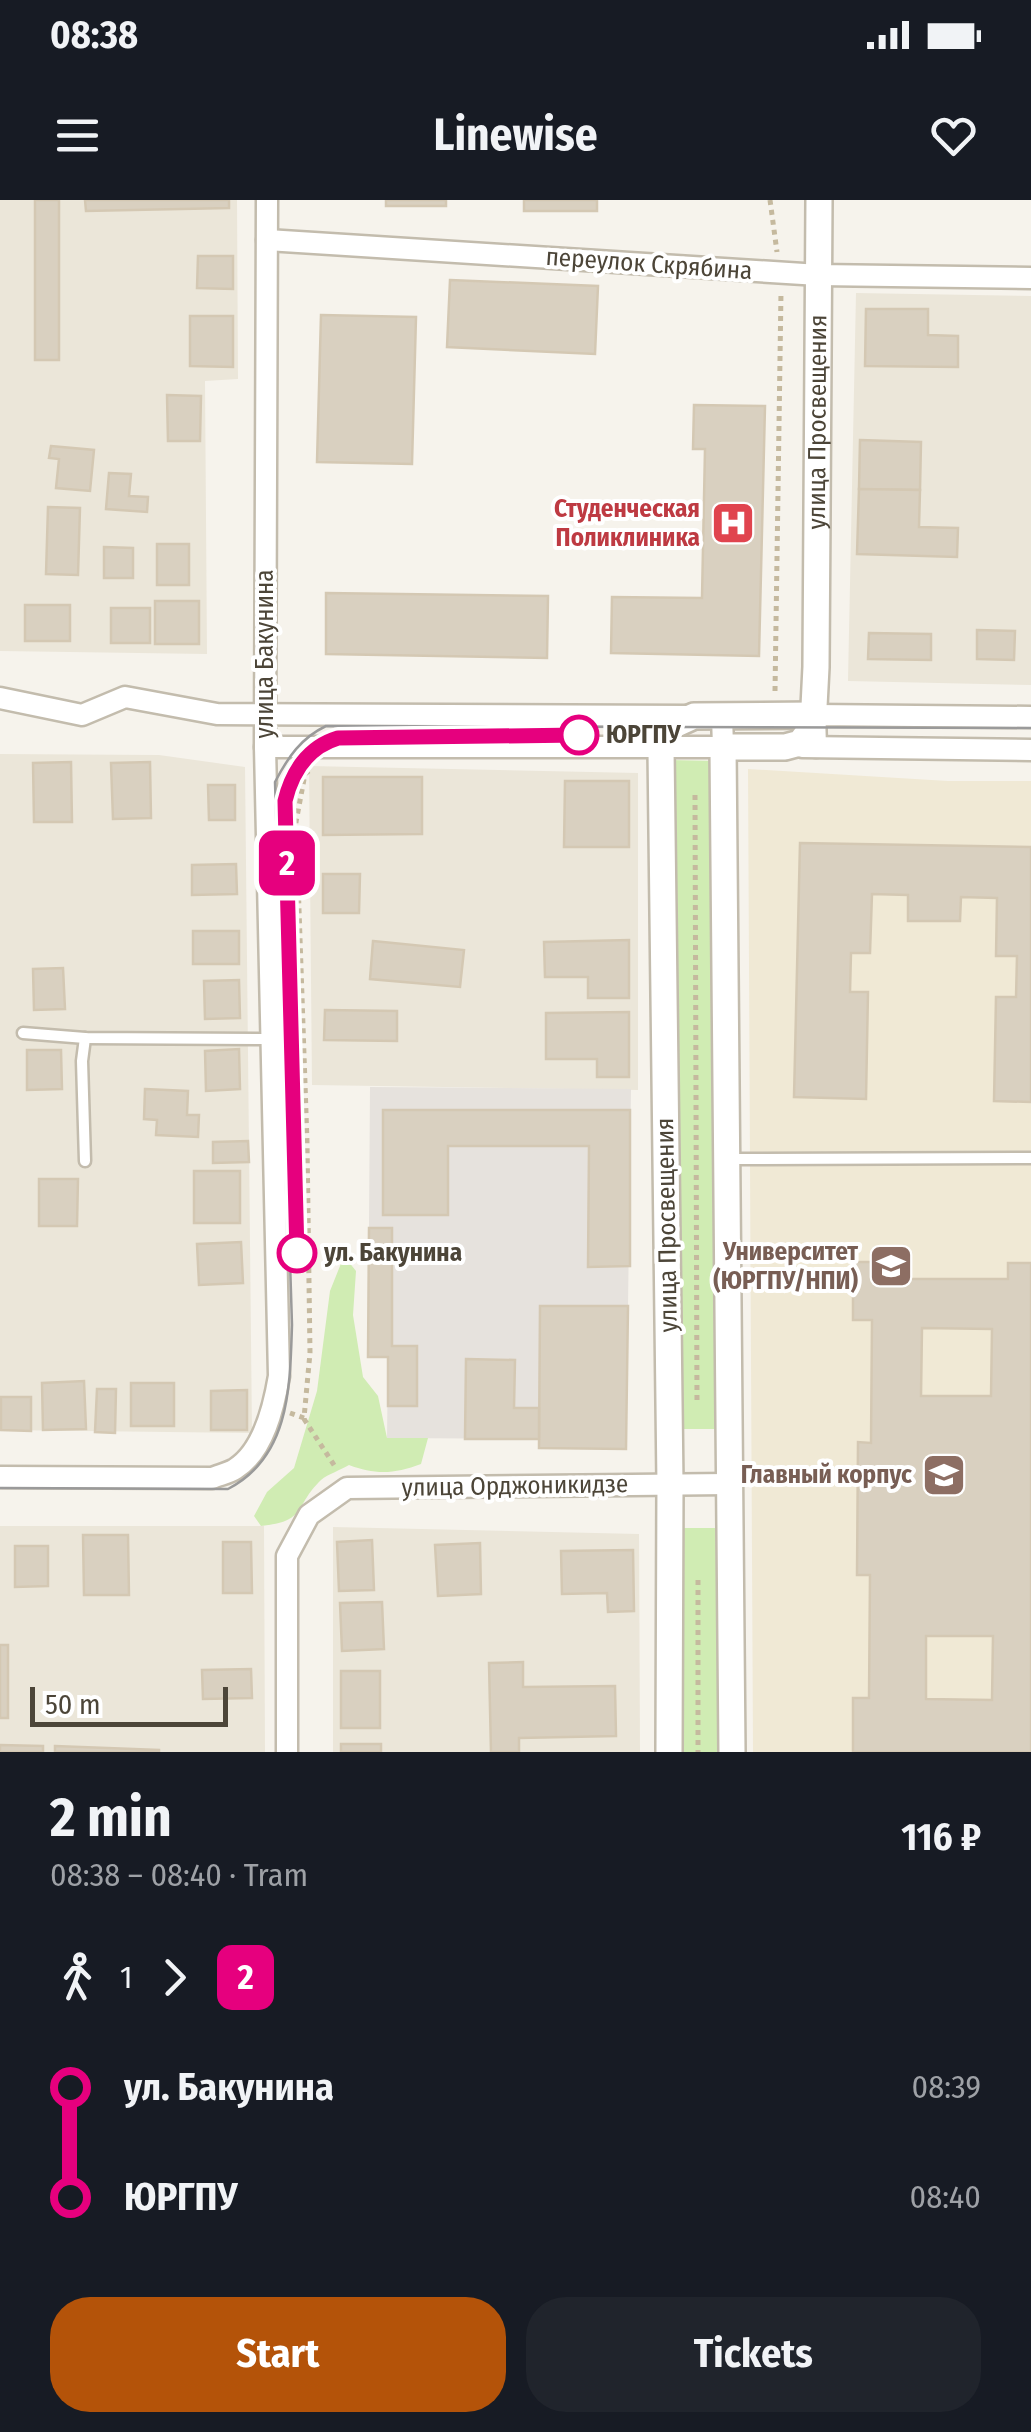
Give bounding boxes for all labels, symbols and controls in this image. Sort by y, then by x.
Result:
text: 08:38 [50,12,138,58]
icon: menu [50,108,105,163]
text: Linewise [433,108,598,162]
icon: heart [926,108,981,163]
street label: переулок Скрябина [545,242,753,286]
street label: улица Просвещения [802,314,833,530]
place label: Студенческая Поликлиника [554,494,700,553]
hospital icon: Студенческая Поликлиника [710,500,756,546]
street label: улица Бакунина [250,569,280,739]
marker: ЮРГПУ [560,716,598,754]
place label: ЮРГПУ [606,720,681,750]
line badge: 2 [254,830,320,896]
text: 2 [279,842,295,884]
street label: улица Просвещения [650,1117,684,1333]
marker: ул. Бакунина [278,1234,316,1272]
place label: Университет (ЮРГПУ/НПИ) [713,1237,858,1296]
place label: ул. Бакунина [323,1238,462,1268]
school or university icon: Университет (ЮРГПУ/НПИ) [868,1243,914,1289]
school or university icon: Главный корпус [921,1452,967,1498]
place label: Главный корпус [741,1460,912,1490]
street label: улица Орджоникидзе [401,1469,629,1503]
scale bar [30,1682,228,1726]
text: 50 m [45,1688,101,1721]
text: 2 min [50,1785,172,1851]
text: 116 ₽ [901,1814,981,1860]
text: 08:38 – 08:40 · Tram [50,1856,308,1894]
icon: walk [50,1950,105,2005]
icon: forward [147,1950,202,2005]
text: 2 [237,1956,254,1998]
text: 1 [120,1958,132,1996]
text: ул. Бакунина [124,2064,334,2110]
text: 08:39 [912,2068,981,2106]
text: ЮРГПУ [124,2174,237,2220]
text: 08:40 [910,2178,981,2216]
button: Start [50,2297,506,2412]
button: Tickets [526,2297,981,2412]

